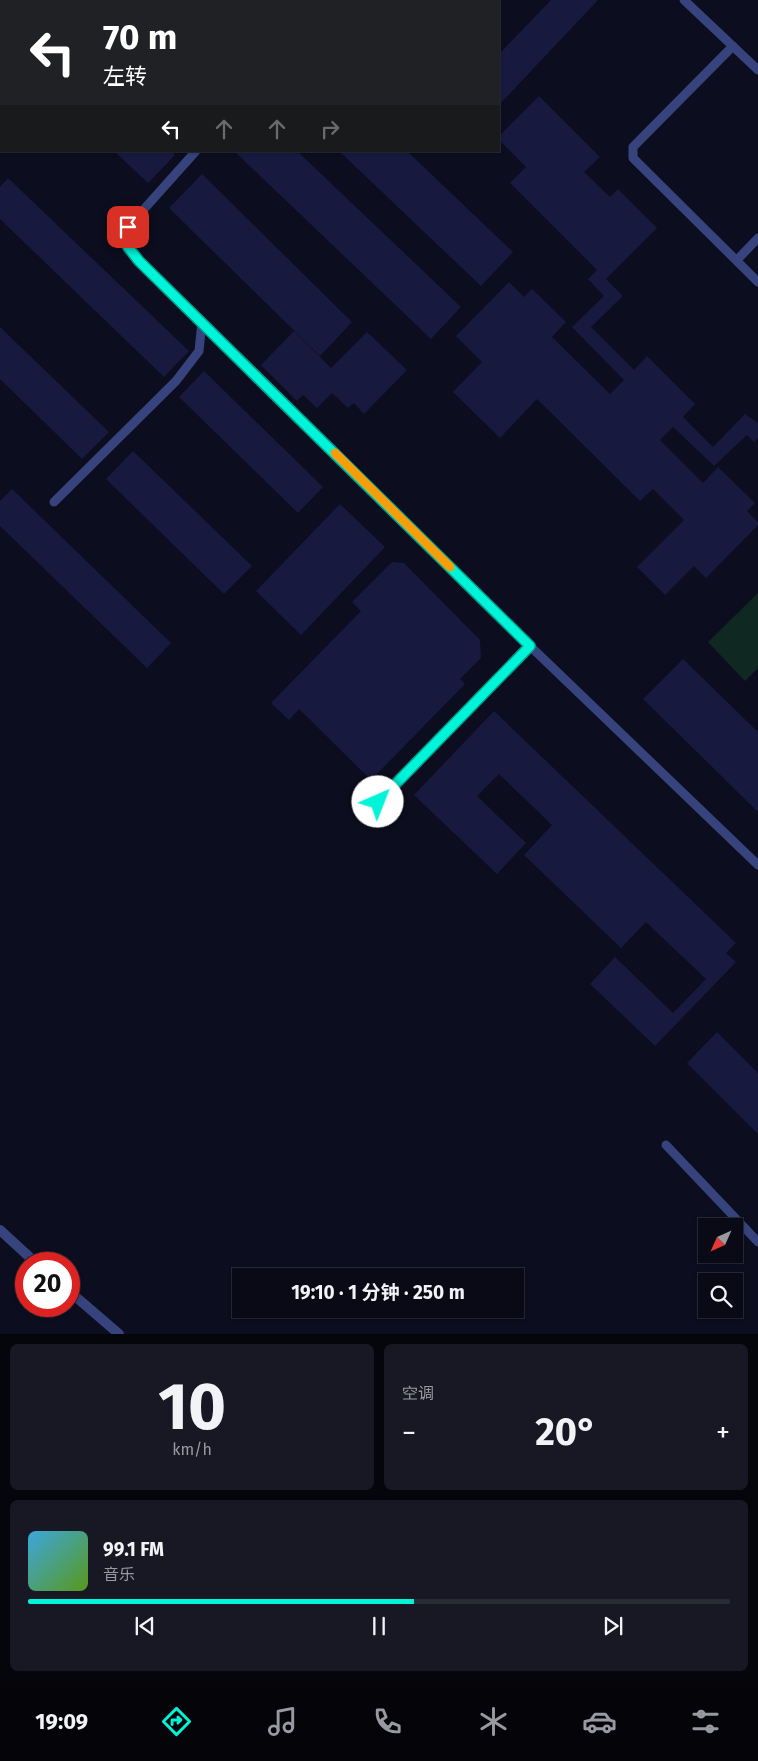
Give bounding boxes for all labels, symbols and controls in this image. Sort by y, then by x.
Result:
text: 70 m [103,16,177,58]
icon: left [20,20,85,85]
text: 左转 [103,63,147,90]
icon: left [157,115,185,143]
icon: ahead [210,115,238,143]
icon: ahead [263,115,291,143]
icon: right [316,115,344,143]
pin [107,206,149,248]
icon: arrive [114,213,142,241]
position arrow [351,775,403,827]
north arrow [698,1218,742,1262]
map controls [698,1218,743,1318]
speed limit sign: 20 [15,1252,80,1317]
button: search [698,1273,743,1318]
text: 19:10 · 1 分钟 · 250 m [291,1281,465,1304]
text: 10 [158,1368,226,1446]
text: 空调 [402,1384,434,1403]
text: 20° [535,1409,597,1455]
text: − [402,1416,416,1449]
text: + [716,1416,730,1449]
text: km/h [172,1440,212,1459]
text: 99.1 FM [103,1538,164,1561]
text: 音乐 [103,1565,135,1584]
icon: previous [131,1612,159,1640]
icon: pause [365,1612,393,1640]
icon: next [599,1612,627,1640]
icon: directions [159,1704,194,1739]
icon: music [265,1704,300,1739]
icon: phone [370,1704,405,1739]
icon: climate [476,1704,511,1739]
icon: car [582,1704,617,1739]
icon: filters [688,1704,723,1739]
text: 19:09 [35,1708,88,1735]

